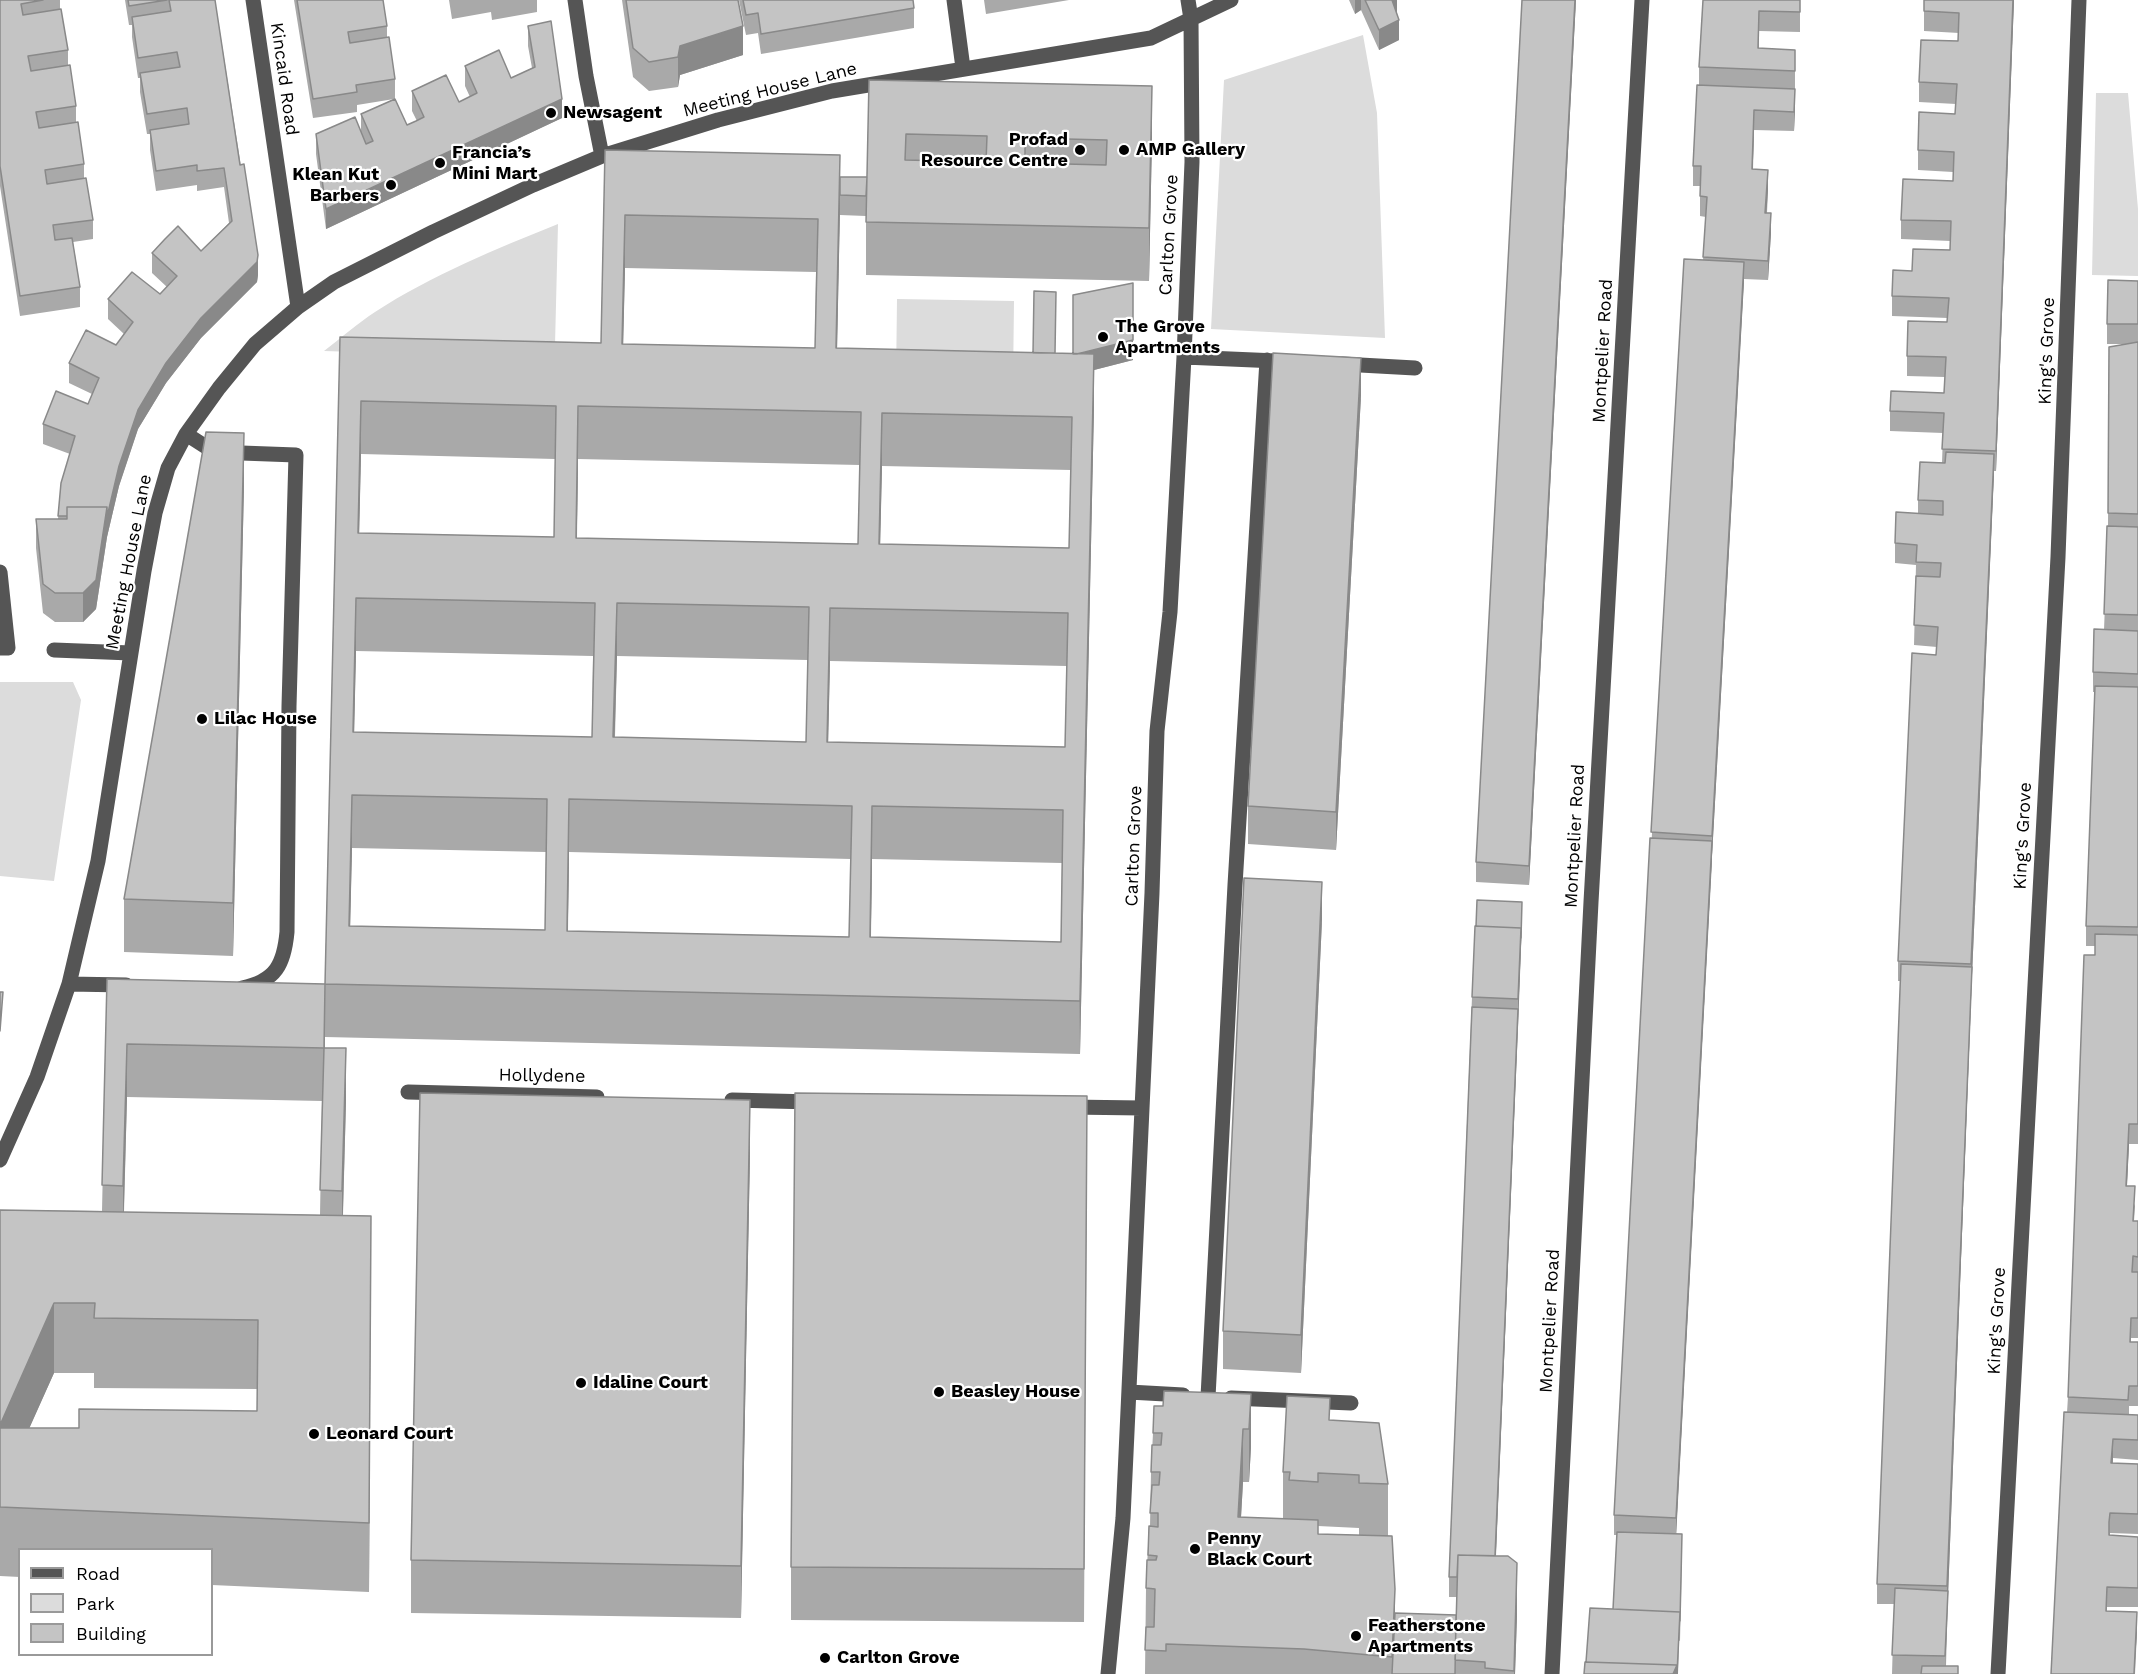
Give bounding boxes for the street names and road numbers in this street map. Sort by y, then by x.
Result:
street label: Kincaid Road [265,21,303,137]
street label: Meeting House Lane [681,58,859,122]
street label: Carlton Grove [1155,174,1183,296]
street label: Montpelier Road [1588,278,1618,424]
street label: King's Grove [2034,297,2060,405]
street label: Meeting House Lane [101,472,157,652]
street label: Montpelier Road [1560,763,1590,909]
street label: King's Grove [2009,782,2037,890]
street label: Carlton Grove [1121,785,1147,907]
street label: Hollydene [498,1064,586,1088]
street label: Montpelier Road [1535,1248,1565,1394]
street label: King's Grove [1983,1267,2011,1375]

